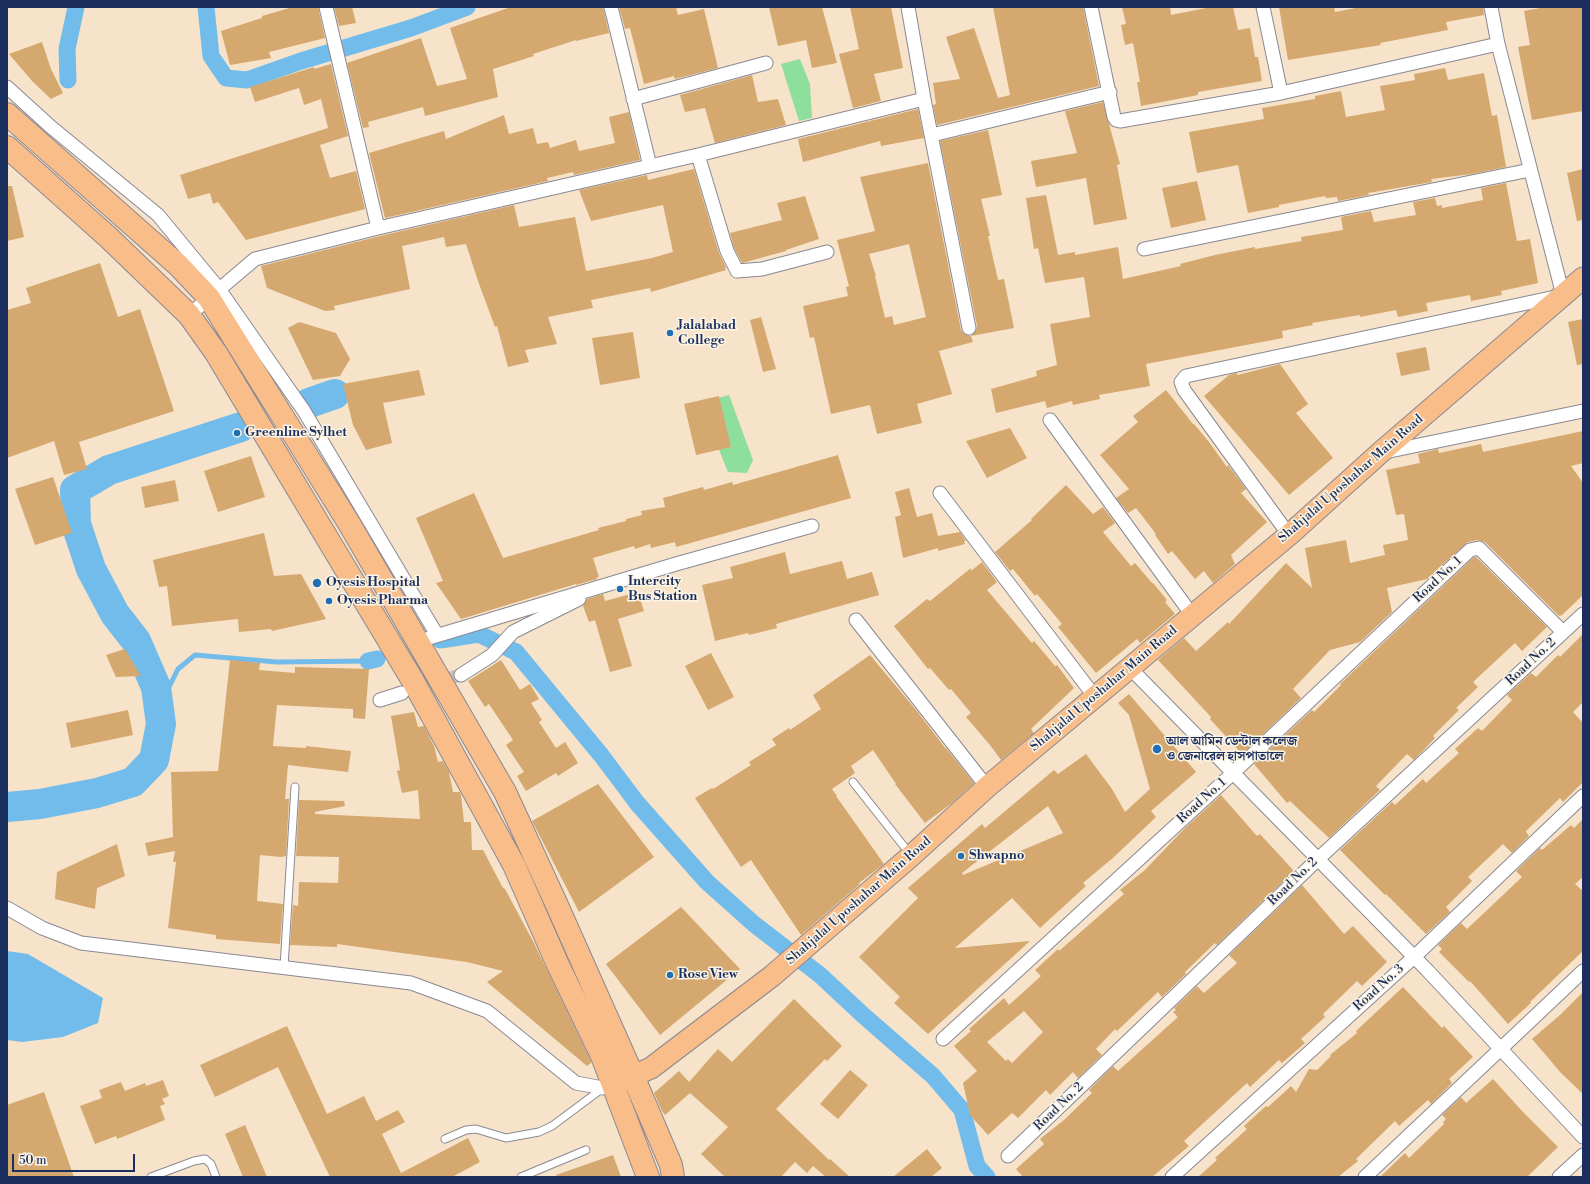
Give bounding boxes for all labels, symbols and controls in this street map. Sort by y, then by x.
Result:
place label: Jalalabad College [678,318,736,349]
marker: Jalalabad College [665,328,675,338]
street label: Shahjalal Uposhahar Main Road [1275,412,1427,546]
place label: Greenline Sylhet [245,425,347,441]
marker: Greenline Sylhet [232,428,242,438]
street label: Road No. 1 [1410,554,1466,606]
place label: Intercity Bus Station [628,574,697,605]
place label: Oyesis Hospital [326,575,420,591]
marker: Oyesis Hospital [311,577,323,589]
marker: Intercity Bus Station [615,584,625,594]
place label: Oyesis Pharma [337,593,428,609]
marker: Oyesis Pharma [324,596,334,606]
street label: Shahjalal Uposhahar Main Road [1027,623,1181,755]
street label: Road No. 2 [1503,635,1559,689]
place label: আল আমিন ডেন্টাল কলেজ ও জেনারেল হাসপাতালে [1166,734,1297,765]
marker: আল আমিন ডেন্টাল কলেজ ও জেনারেল হাসপাতালে [1151,743,1163,755]
street label: Road No. 1 [1174,775,1230,827]
street label: Shahjalal Uposhahar Main Road [783,834,935,968]
place label: Shwapno [969,848,1024,864]
marker: Shwapno [956,851,966,861]
street label: Road No. 2 [1265,855,1321,909]
street label: Road No. 3 [1351,961,1407,1015]
place label: Rose View [678,967,738,983]
marker: Rose View [665,970,675,980]
street label: Road No. 2 [1031,1080,1087,1134]
scale bar [14,1146,137,1172]
text: 50 m [19,1153,47,1168]

